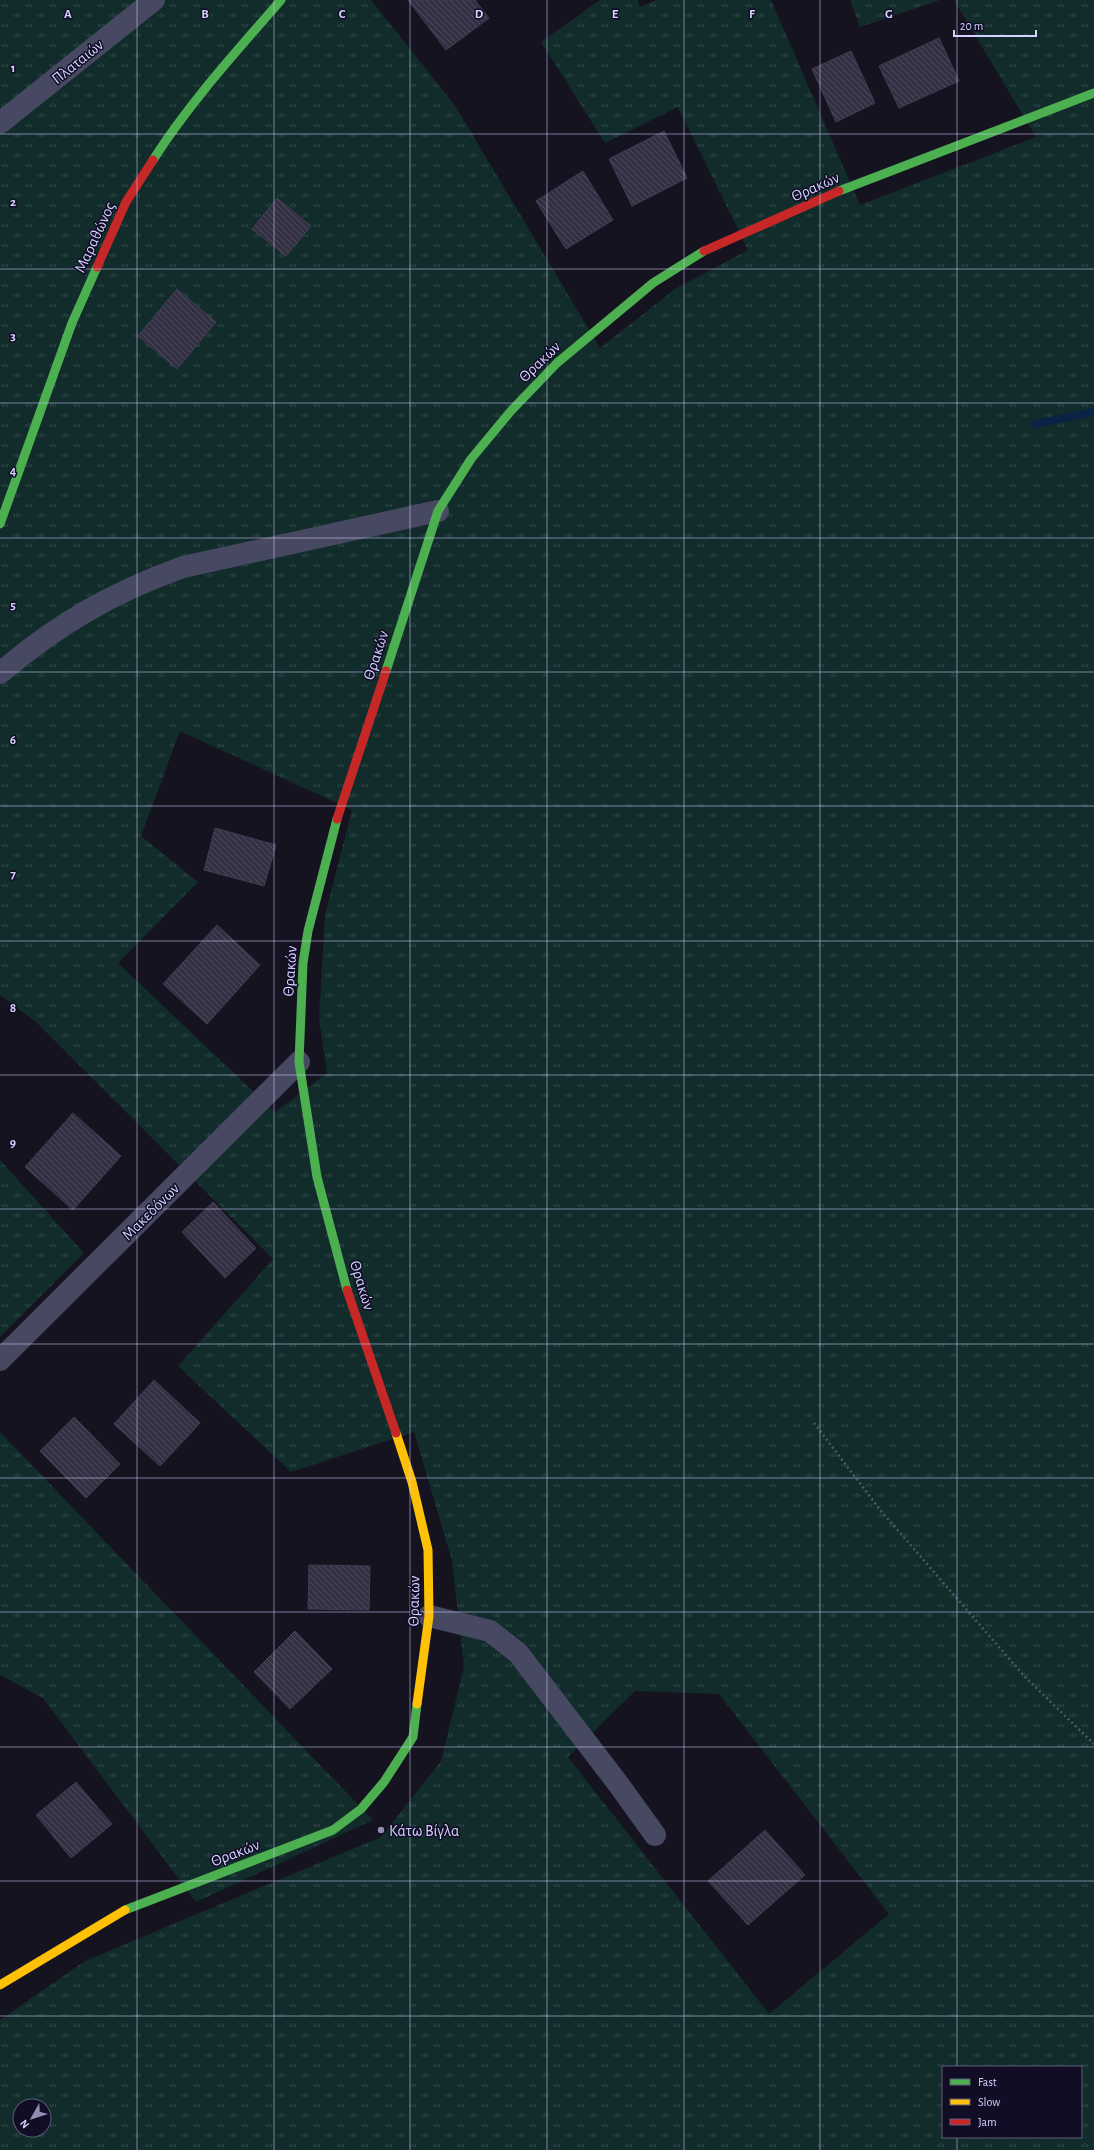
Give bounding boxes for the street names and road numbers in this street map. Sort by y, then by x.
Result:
street label: Πλαταιών [49,36,107,87]
street label: Θρακών [789,169,842,205]
street label: Μαραθώνος [72,200,119,276]
street label: Θρακών [516,338,564,385]
street label: Θρακών [360,628,392,682]
street label: Θρακών [280,945,300,997]
street label: Μακεδόνων [119,1180,183,1243]
street label: Θρακών [347,1259,377,1312]
street label: Θρακών [406,1575,422,1627]
street label: Θρακών [209,1836,262,1870]

